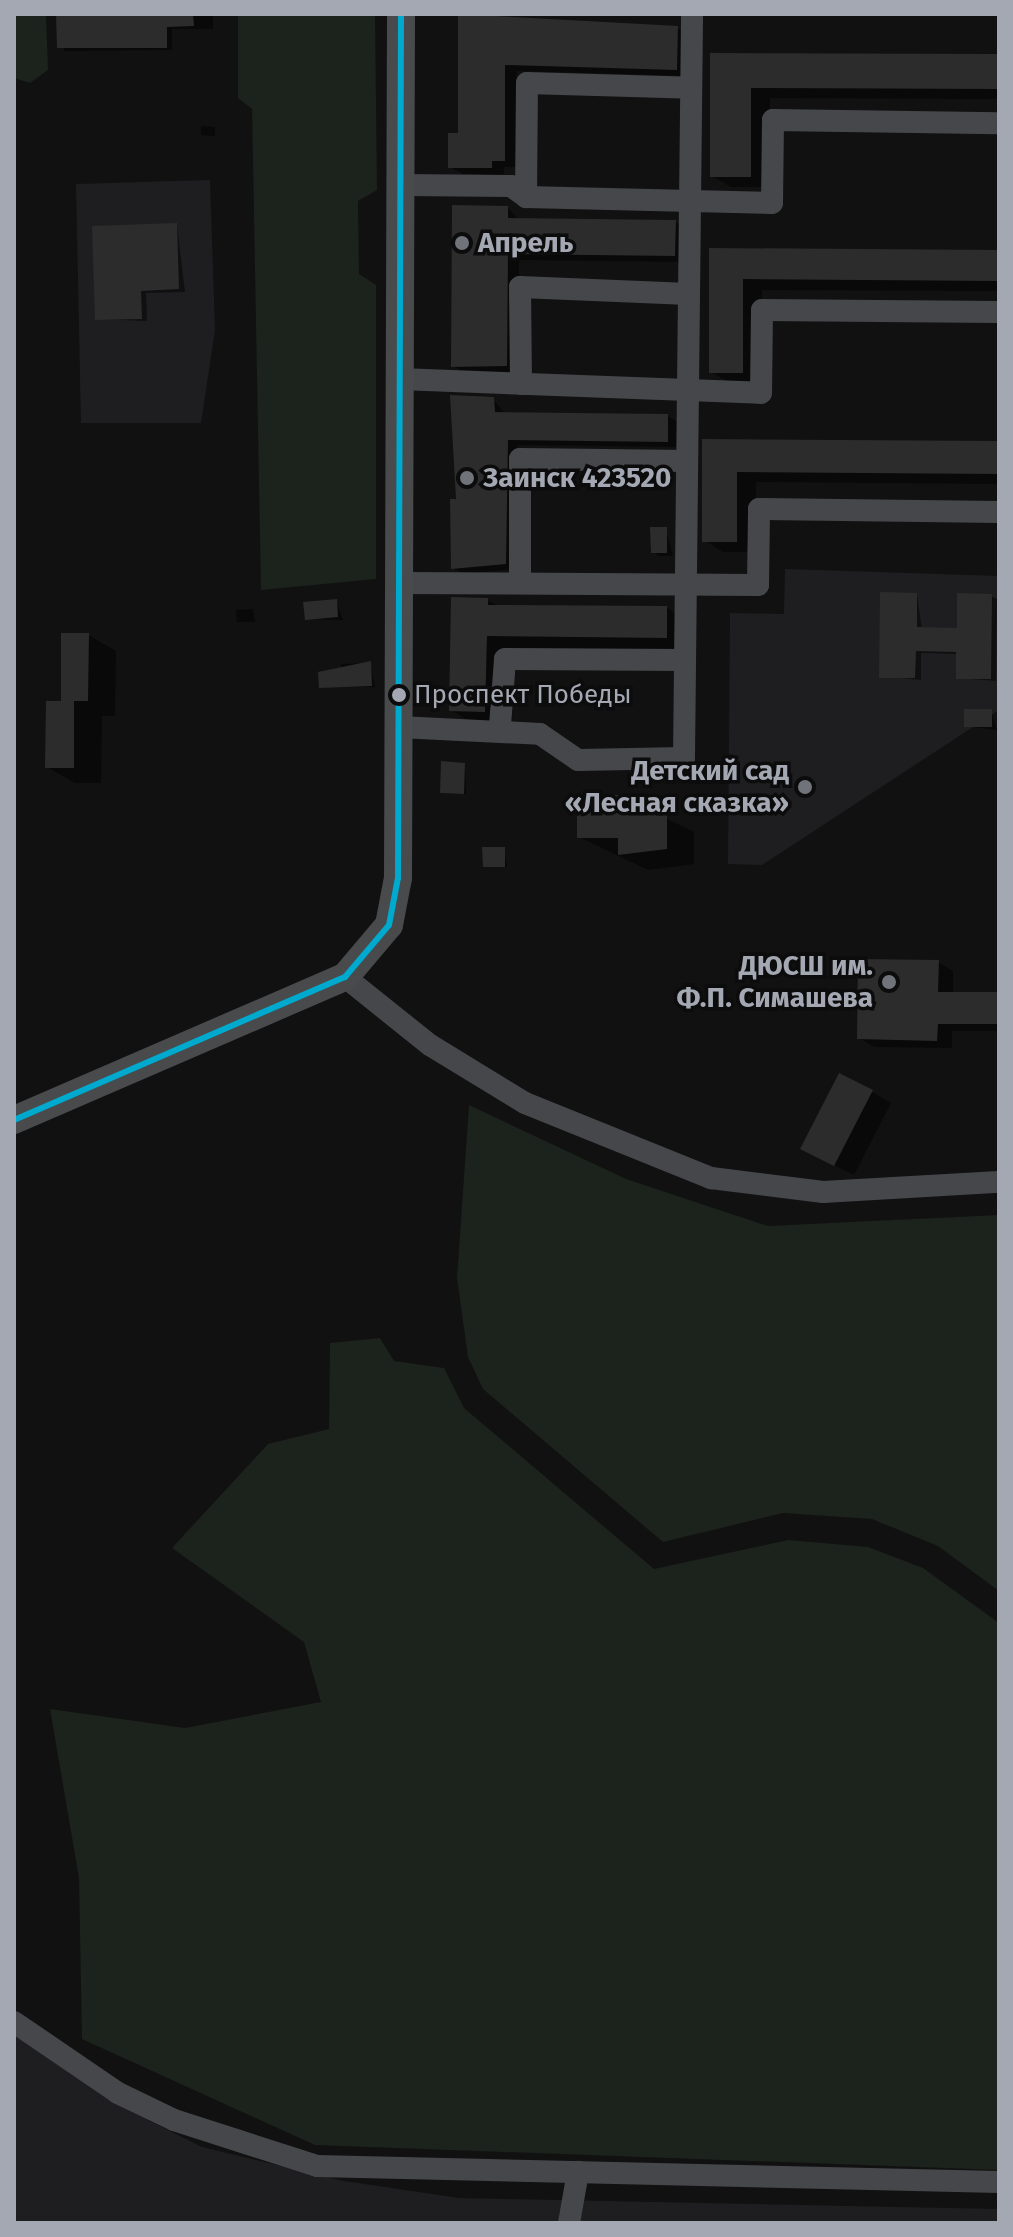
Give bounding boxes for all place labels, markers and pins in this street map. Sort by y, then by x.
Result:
place label: Апрель [478,226,573,260]
marker: Апрель [453,234,471,252]
place label: Заинск 423520 [483,461,671,495]
marker: Заинск 423520 [458,469,476,487]
place label: Проспект Победы [414,679,632,711]
marker: Проспект Победы [391,687,407,703]
place label: Детский сад «Лесная сказка» [565,754,789,820]
marker: Детский сад «Лесная сказка» [796,778,814,796]
place label: ДЮСШ им. Ф.П. Симашева [677,949,873,1015]
marker: ДЮСШ им. Ф.П. Симашева [880,973,898,991]

